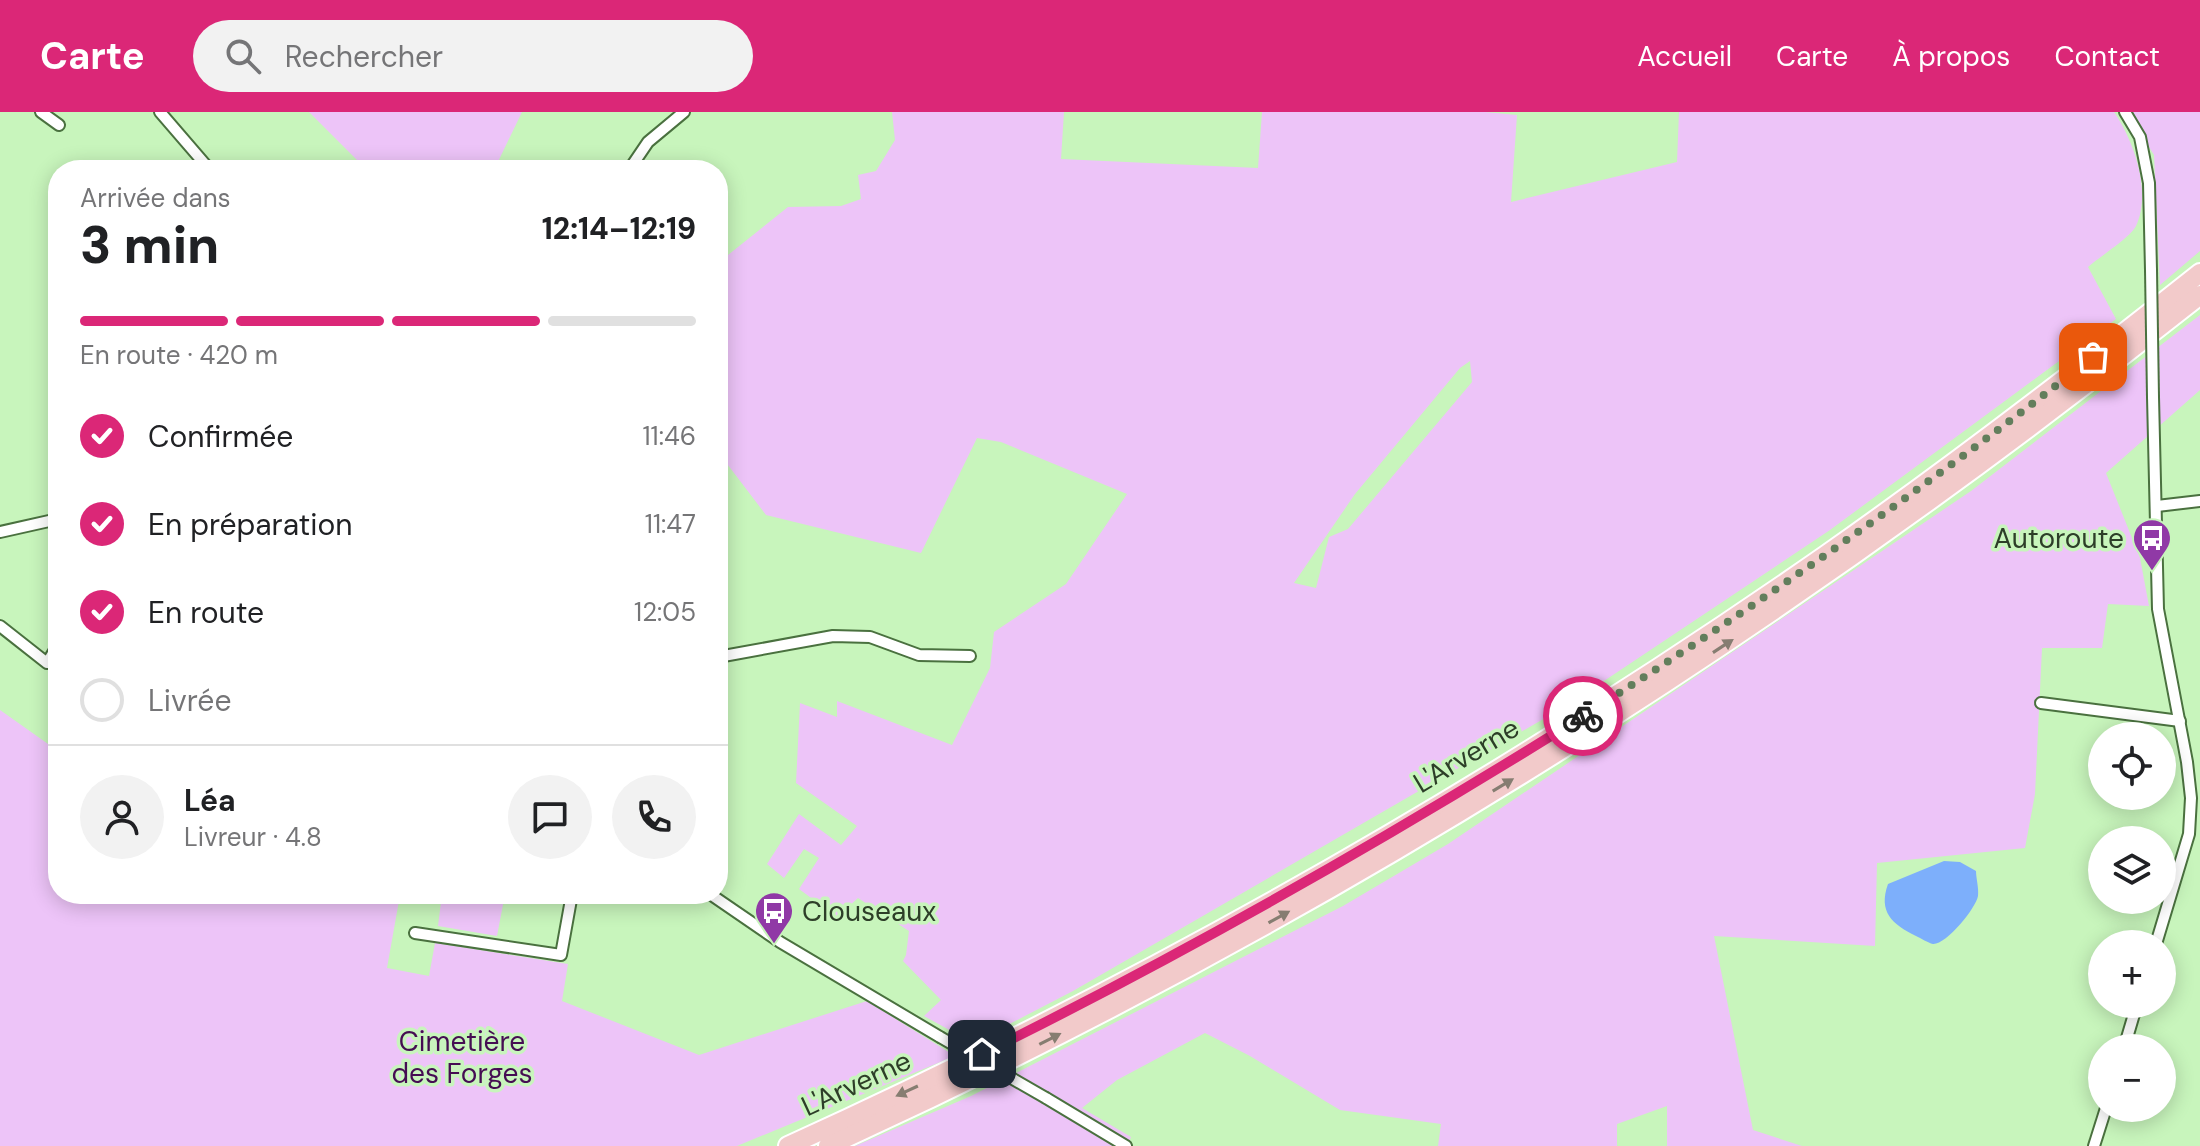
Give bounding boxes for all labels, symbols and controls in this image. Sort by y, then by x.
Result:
search box [193,20,753,92]
text: Carte [40,31,145,81]
icon: search [221,34,265,78]
text: Rechercher [285,37,443,76]
text: Accueil [1637,38,1732,75]
text: Carte [1776,38,1848,75]
text: À propos [1892,38,2010,75]
text: Contact [2054,38,2160,75]
text: Arrivée dans [80,181,231,215]
text: 12:14–12:19 [542,209,696,248]
text: 3 min [80,211,219,279]
pin [2059,323,2127,391]
icon: bag [2071,335,2115,379]
text: En route · 420 m [80,338,278,372]
icon: check [80,414,124,458]
text: Confirmée [148,417,293,456]
text: 11:46 [642,419,696,453]
icon: check [80,502,124,546]
text: En préparation [148,505,353,544]
text: 11:47 [645,507,696,541]
bus stop icon: Autoroute [2131,517,2173,572]
place label: Autoroute [1994,520,2124,557]
icon: check [80,590,124,634]
text: En route [148,593,264,632]
text: 12:05 [634,595,696,629]
one-way arrow [1712,638,1733,653]
courier [1543,676,1623,756]
text: Livrée [148,681,231,720]
icon: bike [1561,694,1605,738]
street label: L'Arverne [1407,709,1526,801]
map controls [2088,722,2176,1122]
button: locate [2088,722,2176,810]
button: person [80,775,164,859]
button: chat [508,775,592,859]
button: phone [612,775,696,859]
one-way arrow [1492,778,1514,792]
text: Léa [184,781,236,820]
text: Livreur · 4.8 [184,820,322,854]
button: layers [2088,826,2176,914]
bus stop icon: Clouseaux [753,890,795,945]
place label: Clouseaux [802,893,936,930]
one-way arrow [1268,910,1290,924]
button: + [2088,930,2176,1018]
pin [948,1020,1016,1088]
park label: Cimetière des Forges [391,1023,533,1092]
icon: home [960,1032,1004,1076]
one-way arrow [1038,1032,1061,1045]
button: − [2088,1034,2176,1122]
street label: L'Arverne [795,1042,917,1125]
one-way arrow [895,1084,918,1098]

